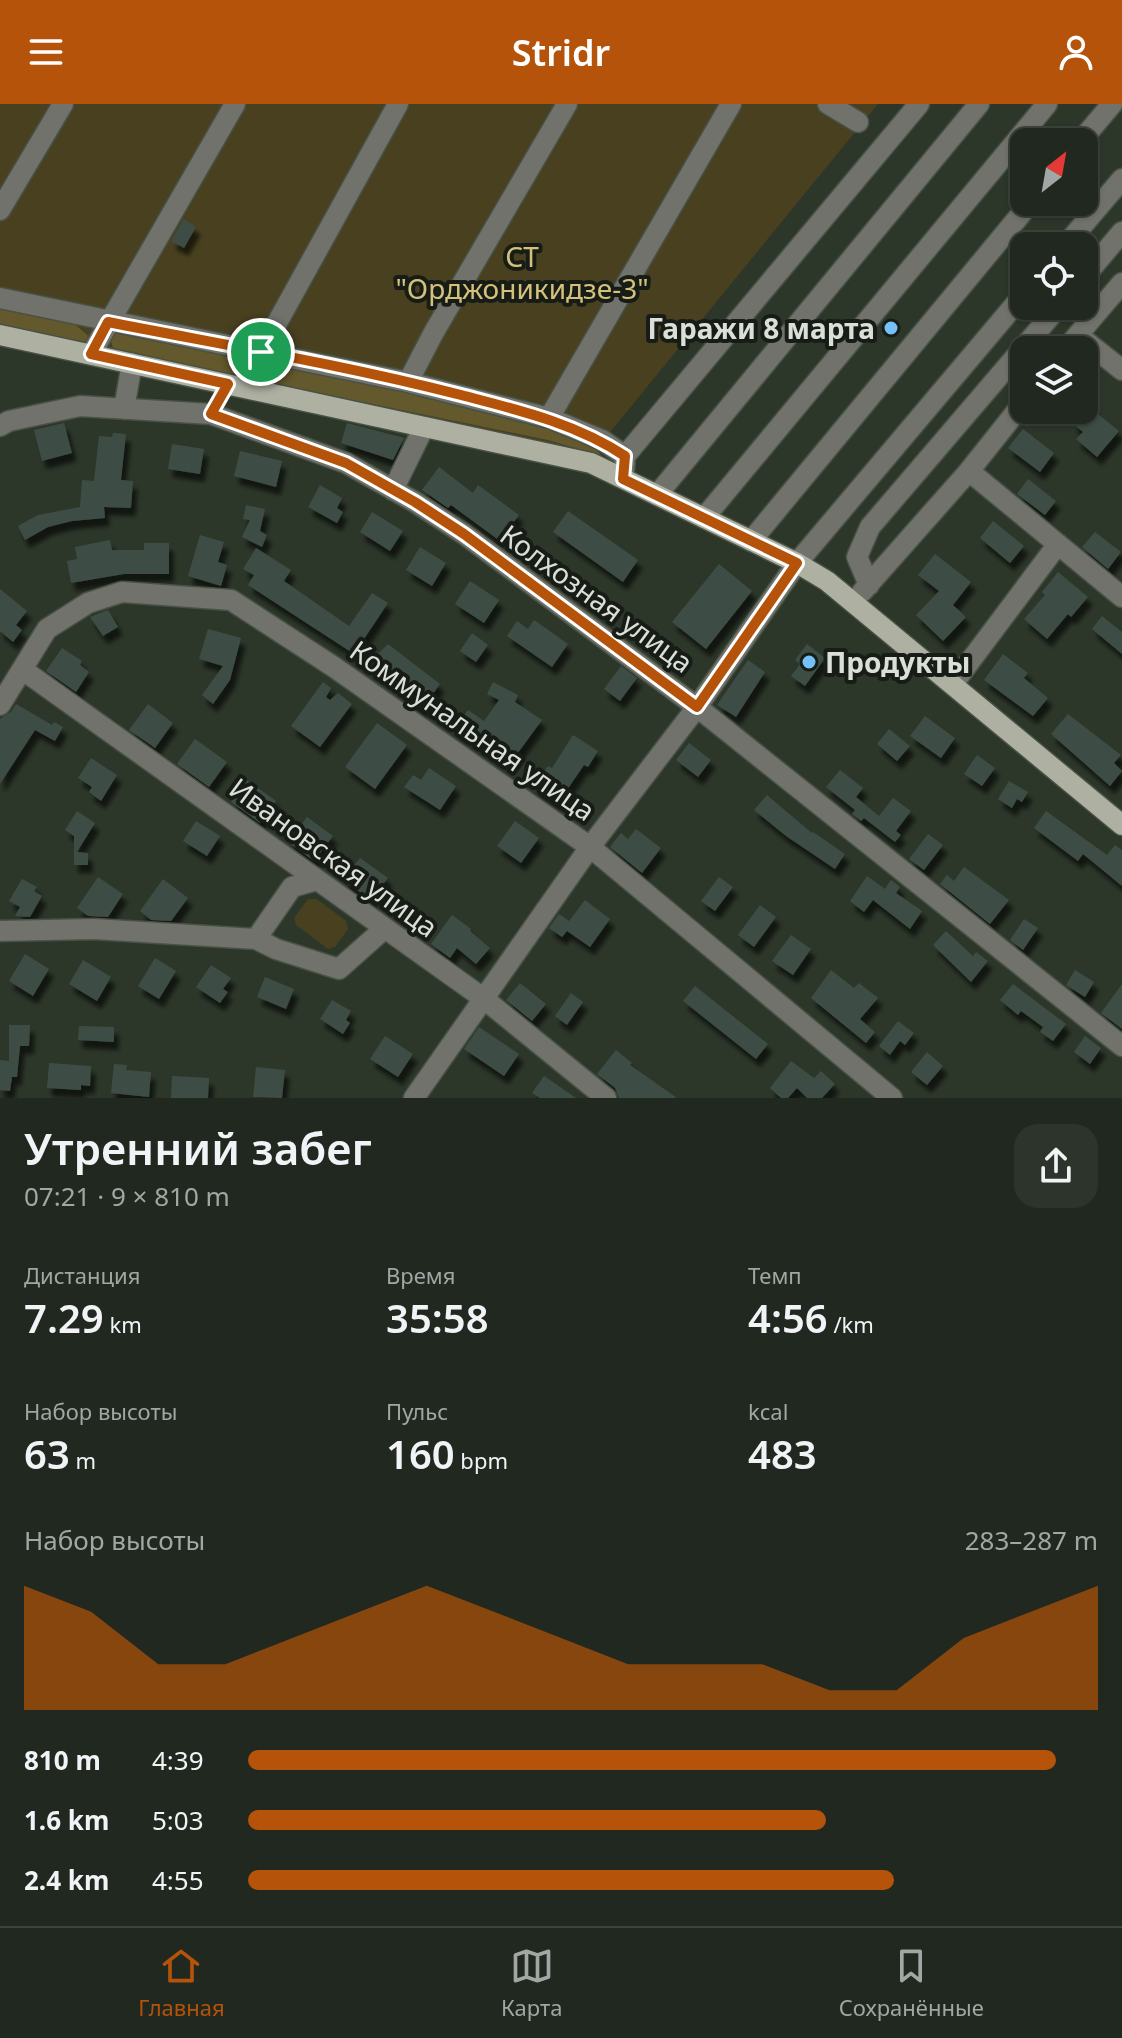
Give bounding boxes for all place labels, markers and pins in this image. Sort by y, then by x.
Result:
place label: Гаражи 8 марта [648,309,875,347]
pin [227,318,295,386]
marker: Гаражи 8 марта [882,319,900,337]
place label: Продукты [825,643,970,681]
marker: Продукты [800,653,818,671]

